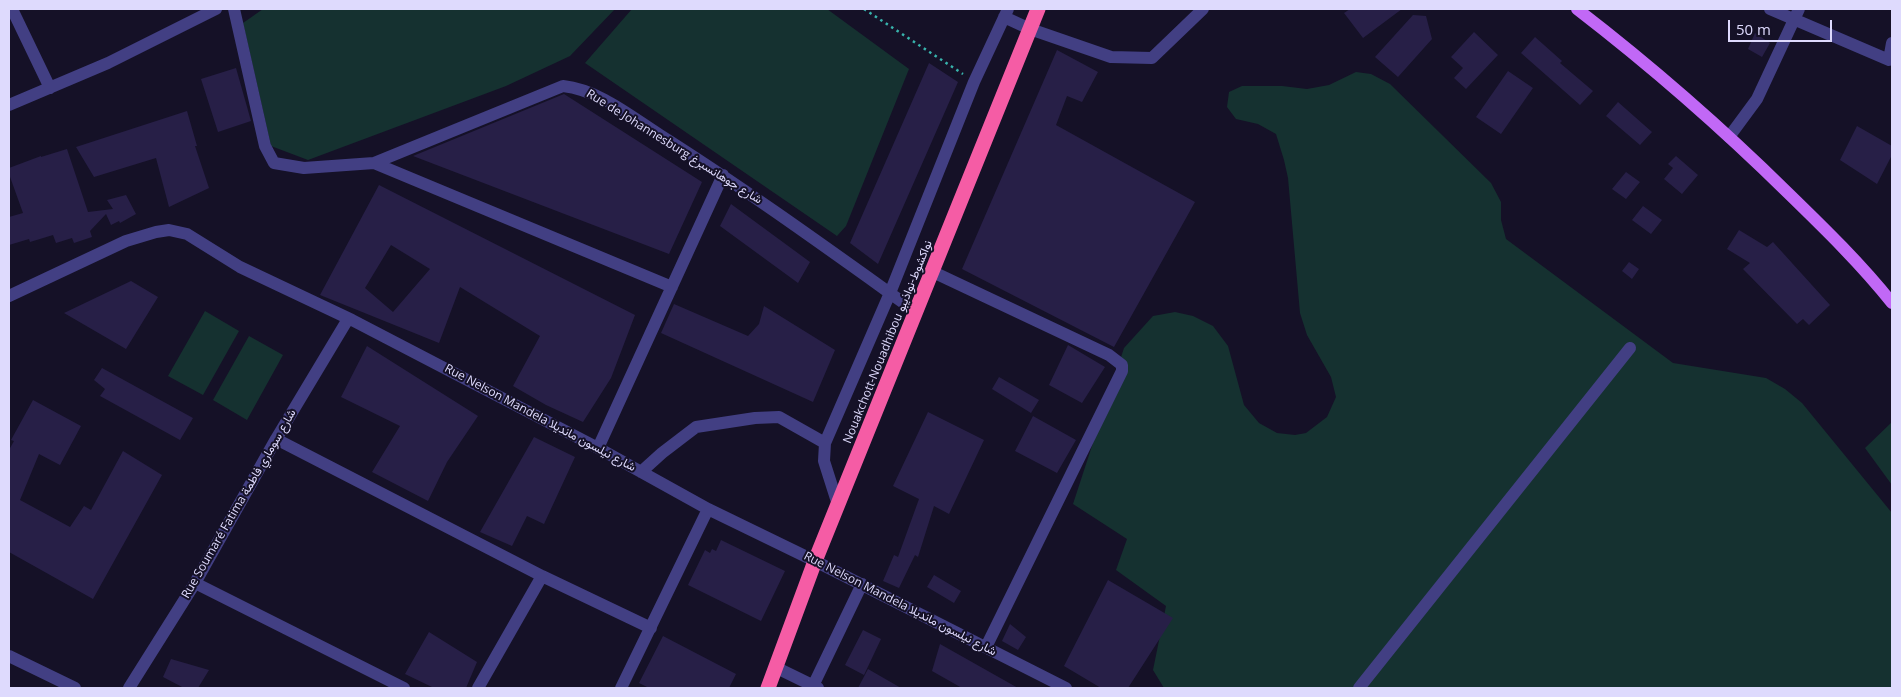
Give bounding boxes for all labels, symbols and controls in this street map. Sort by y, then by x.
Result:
scale bar [1731,10,1835,42]
text: 50 m [1736,19,1771,39]
street label: Rue de Johannesburg شارع جوهانسبرغ [583,87,765,207]
street label: Nouakchott-Nouadhibou نواكشوط-نواذيبو [840,238,936,446]
street label: Rue Nelson Mandela شارع نيلسون مانديلا [442,361,638,475]
street label: Rue Soumaré Fatima شارع سوماري فاطمة [179,407,299,601]
street label: Rue Nelson Mandela شارع نيلسون مانديلا [801,549,999,659]

